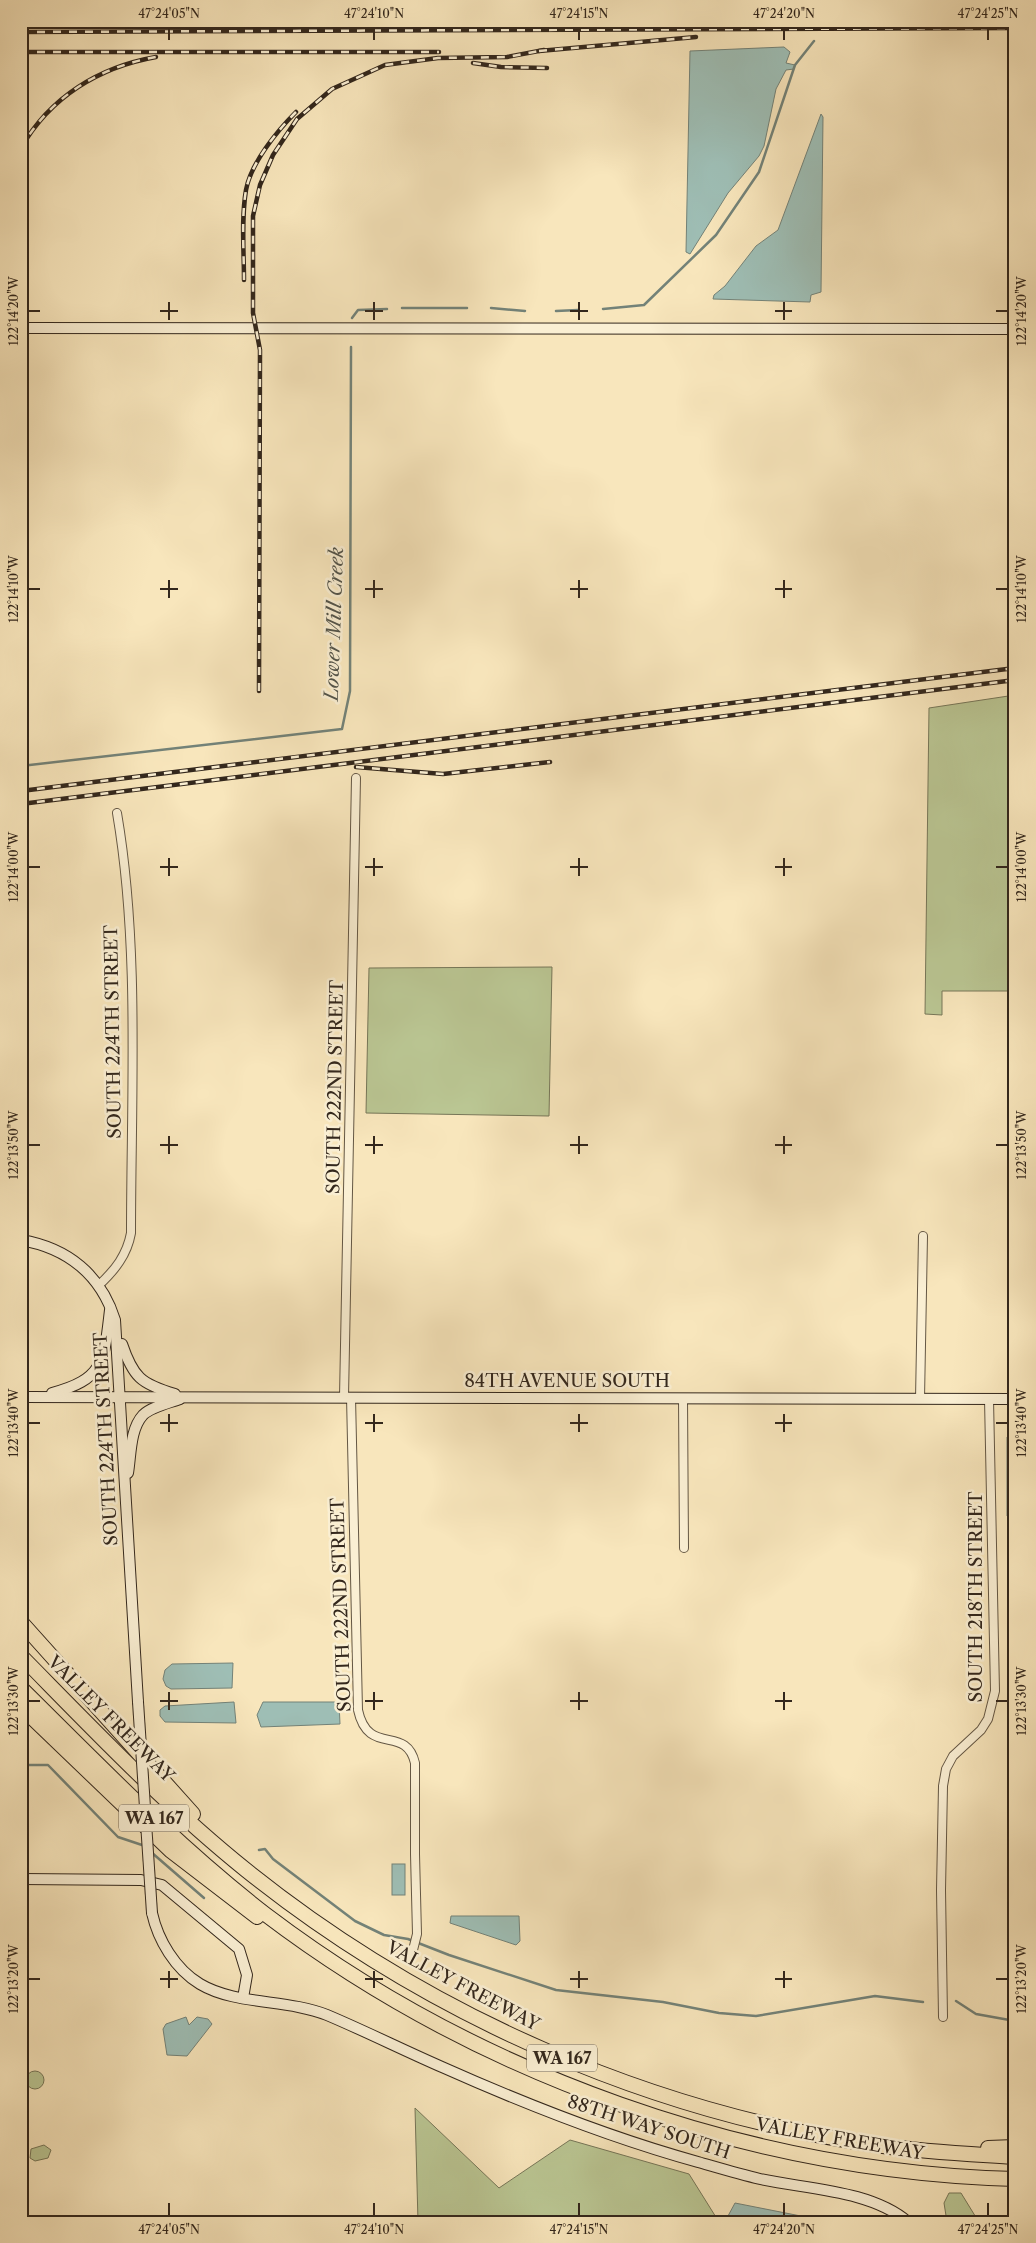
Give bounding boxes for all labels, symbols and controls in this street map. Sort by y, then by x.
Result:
text: 47°24'05"N [138,6,200,21]
text: 47°24'10"N [344,6,404,21]
text: 47°24'15"N [549,6,609,21]
text: 47°24'20"N [753,6,815,21]
text: 47°24'25"N [958,6,1019,21]
text: 122°14'20"W [6,275,21,346]
text: 122°14'20"W [1014,275,1029,346]
water label: Lower Mill Creek [320,547,348,703]
text: 122°14'10"W [6,554,21,623]
text: 122°14'10"W [1014,554,1029,623]
text: 122°14'00"W [6,831,21,902]
text: 122°14'00"W [1014,831,1029,902]
street label: SOUTH 224TH STREET [100,924,126,1139]
street label: SOUTH 222ND STREET [322,979,348,1194]
text: 122°13'50"W [6,1110,21,1179]
text: 122°13'50"W [1014,1110,1029,1179]
street label: SOUTH 224TH STREET [89,1331,123,1546]
street label: 84TH AVENUE SOUTH [464,1370,670,1392]
text: 122°13'40"W [6,1388,21,1457]
text: 122°13'40"W [1014,1388,1029,1457]
street label: SOUTH 218TH STREET [965,1491,987,1703]
street label: SOUTH 222ND STREET [326,1497,356,1712]
street label: VALLEY FREEWAY [42,1650,180,1788]
text: 122°13'30"W [6,1666,21,1735]
text: 122°13'30"W [1014,1666,1029,1735]
road number: WA 167 [119,1805,189,1832]
street label: VALLEY FREEWAY [382,1936,545,2036]
text: 122°13'20"W [6,1944,21,2014]
text: 122°13'20"W [1014,1944,1029,2014]
road number: WA 167 [527,2045,597,2072]
street label: 88TH WAY SOUTH [565,2090,733,2164]
street label: VALLEY FREEWAY [753,2113,927,2165]
text: 47°24'05"N [138,2222,200,2237]
text: 47°24'10"N [344,2222,404,2237]
text: 47°24'15"N [549,2222,609,2237]
text: 47°24'20"N [753,2222,815,2237]
text: 47°24'25"N [958,2222,1019,2237]

